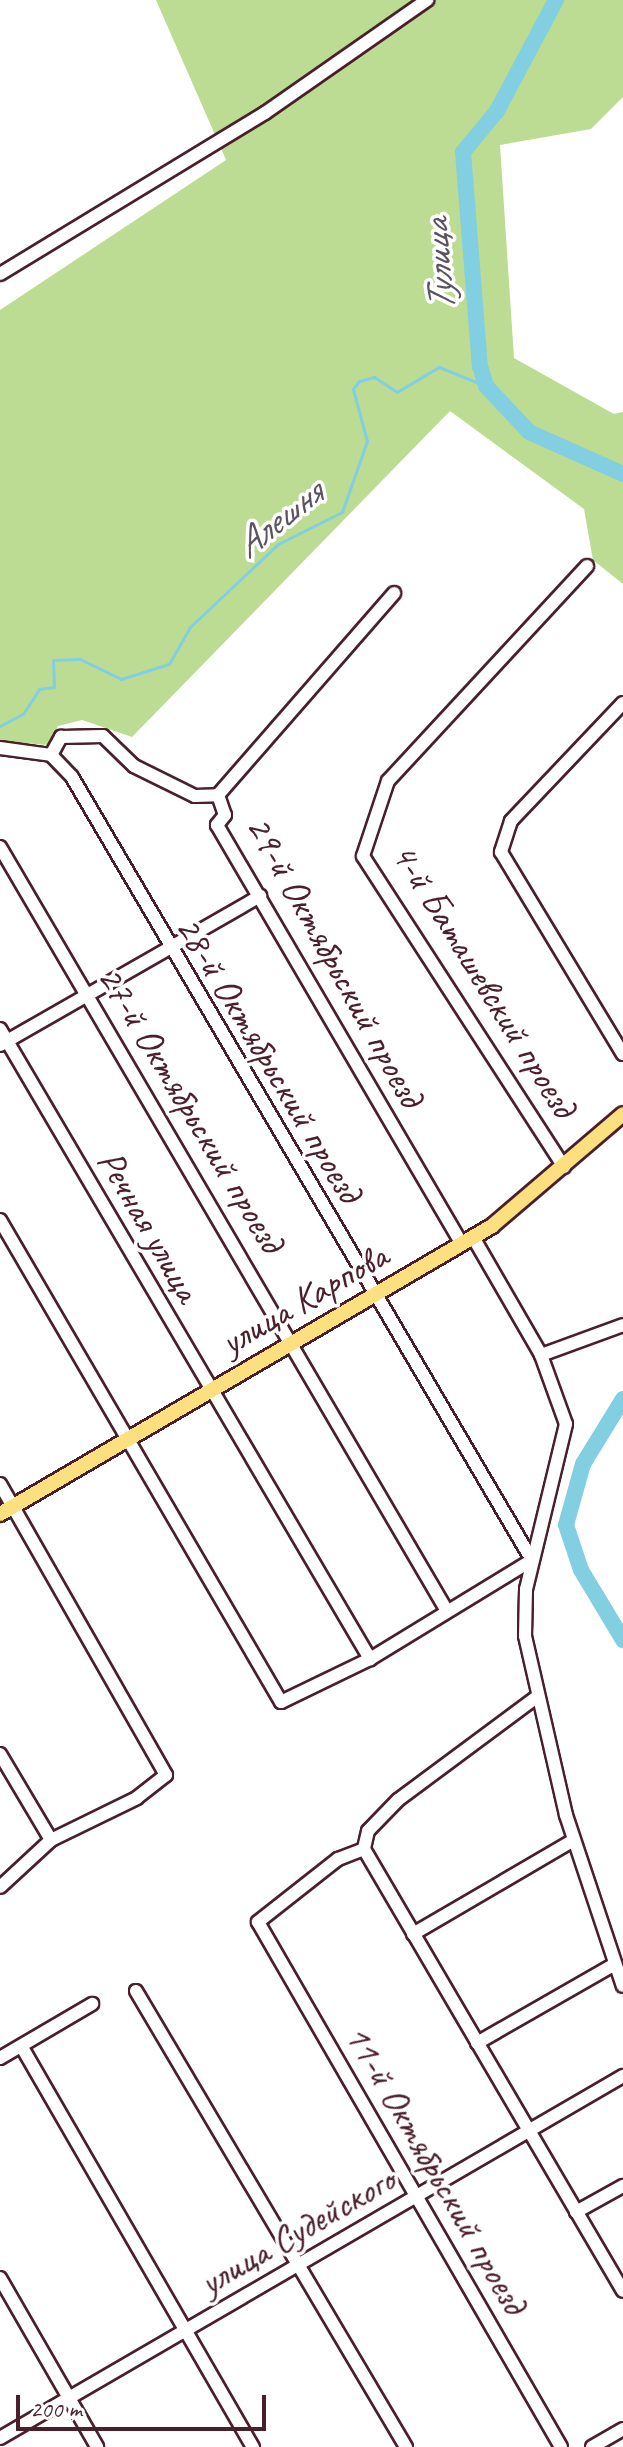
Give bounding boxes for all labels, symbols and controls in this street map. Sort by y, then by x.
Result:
water label: Тулица [411,218,465,314]
water label: Алешня [225,470,331,568]
street label: 29-й Октябрьский проезд [236,807,434,1115]
street label: 4-й Баташевский проезд [381,834,587,1126]
street label: 28-й Октябрьский проезд [165,907,373,1211]
street label: 27-й Октябрьский проезд [87,957,295,1261]
street label: Речная улица [87,1142,211,1310]
street label: улица Карпова [212,1233,396,1365]
street label: 11-й Октябрьский проезд [335,2016,537,2322]
street label: улица Судейского [191,2157,403,2305]
scale bar [20,2379,270,2429]
text: 200 m [30,2394,82,2424]

